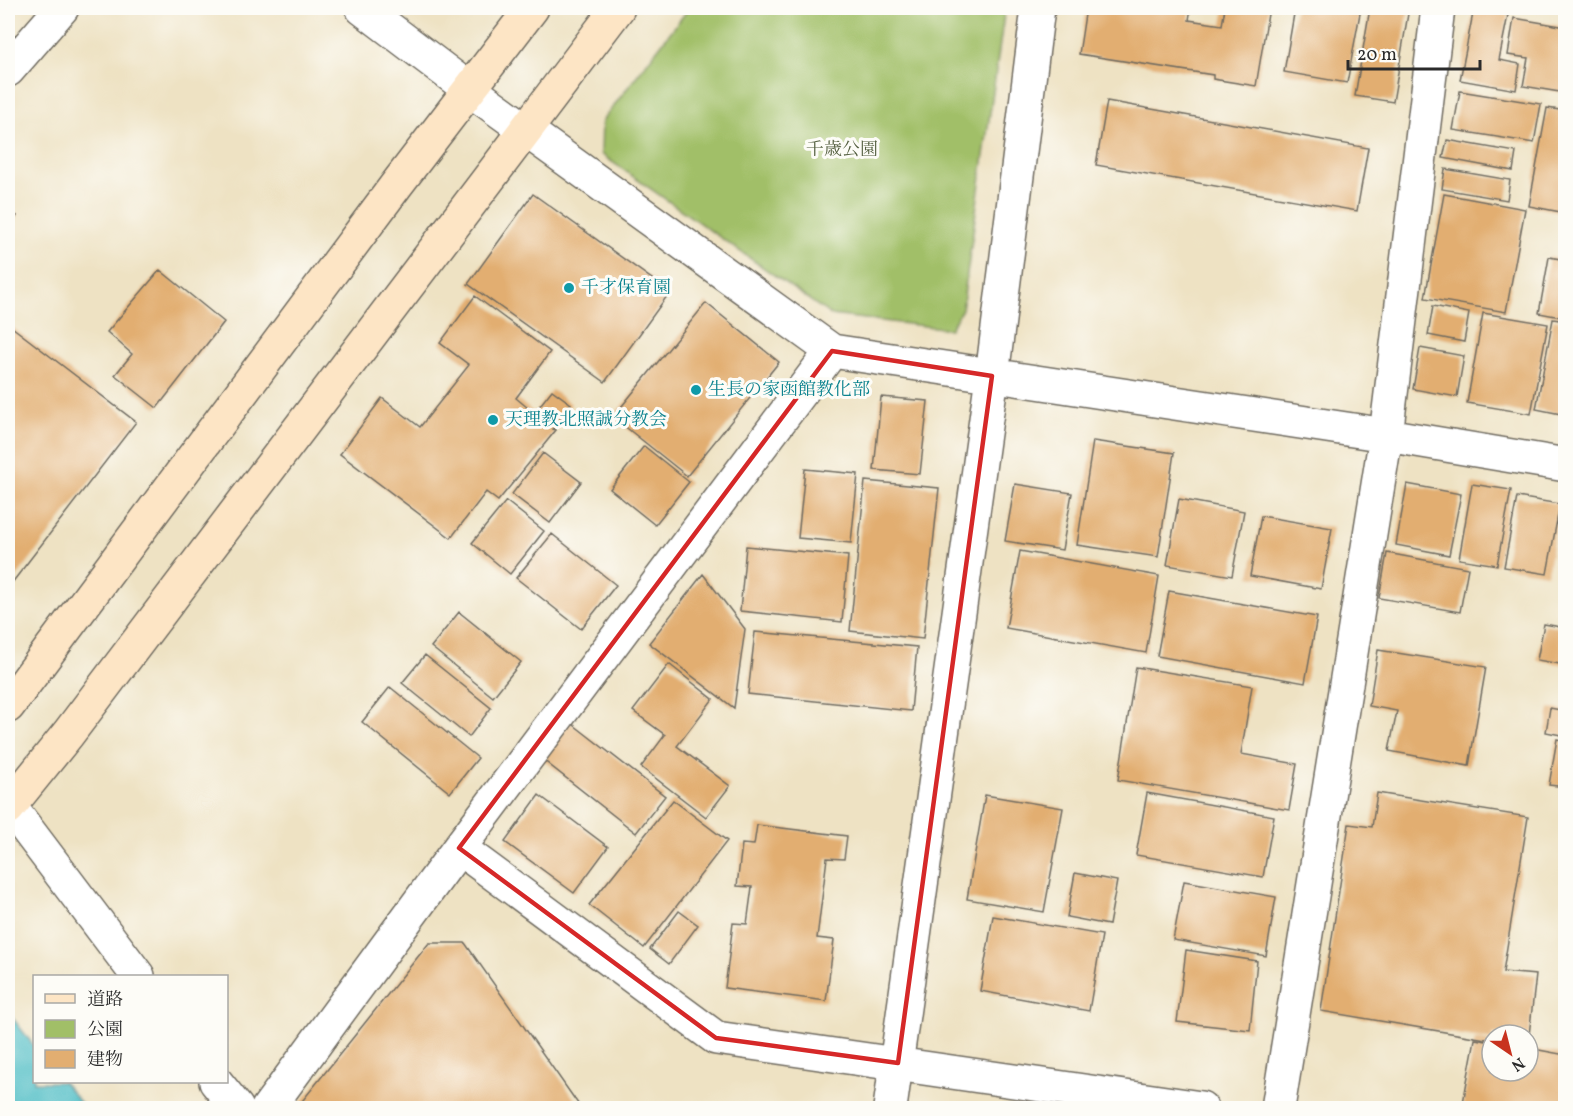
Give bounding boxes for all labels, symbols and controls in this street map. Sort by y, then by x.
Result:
scale bar [1348,33,1480,71]
text: 20 m [1357,43,1397,68]
park label: 千歳公園 [806,138,878,163]
place label: 千才保育園 [581,276,671,301]
marker: 千才保育園 [562,281,576,295]
place label: 生長の家函館教化部 [708,378,870,403]
marker: 生長の家函館教化部 [689,383,703,397]
place label: 天理教北照誠分教会 [505,408,667,433]
marker: 天理教北照誠分教会 [486,413,500,427]
legend [33,975,228,1083]
text: 道路 [87,988,123,1013]
text: 公園 [87,1018,123,1043]
north arrow [1480,1023,1540,1083]
text: 建物 [87,1048,123,1073]
text: N [1506,1051,1529,1076]

